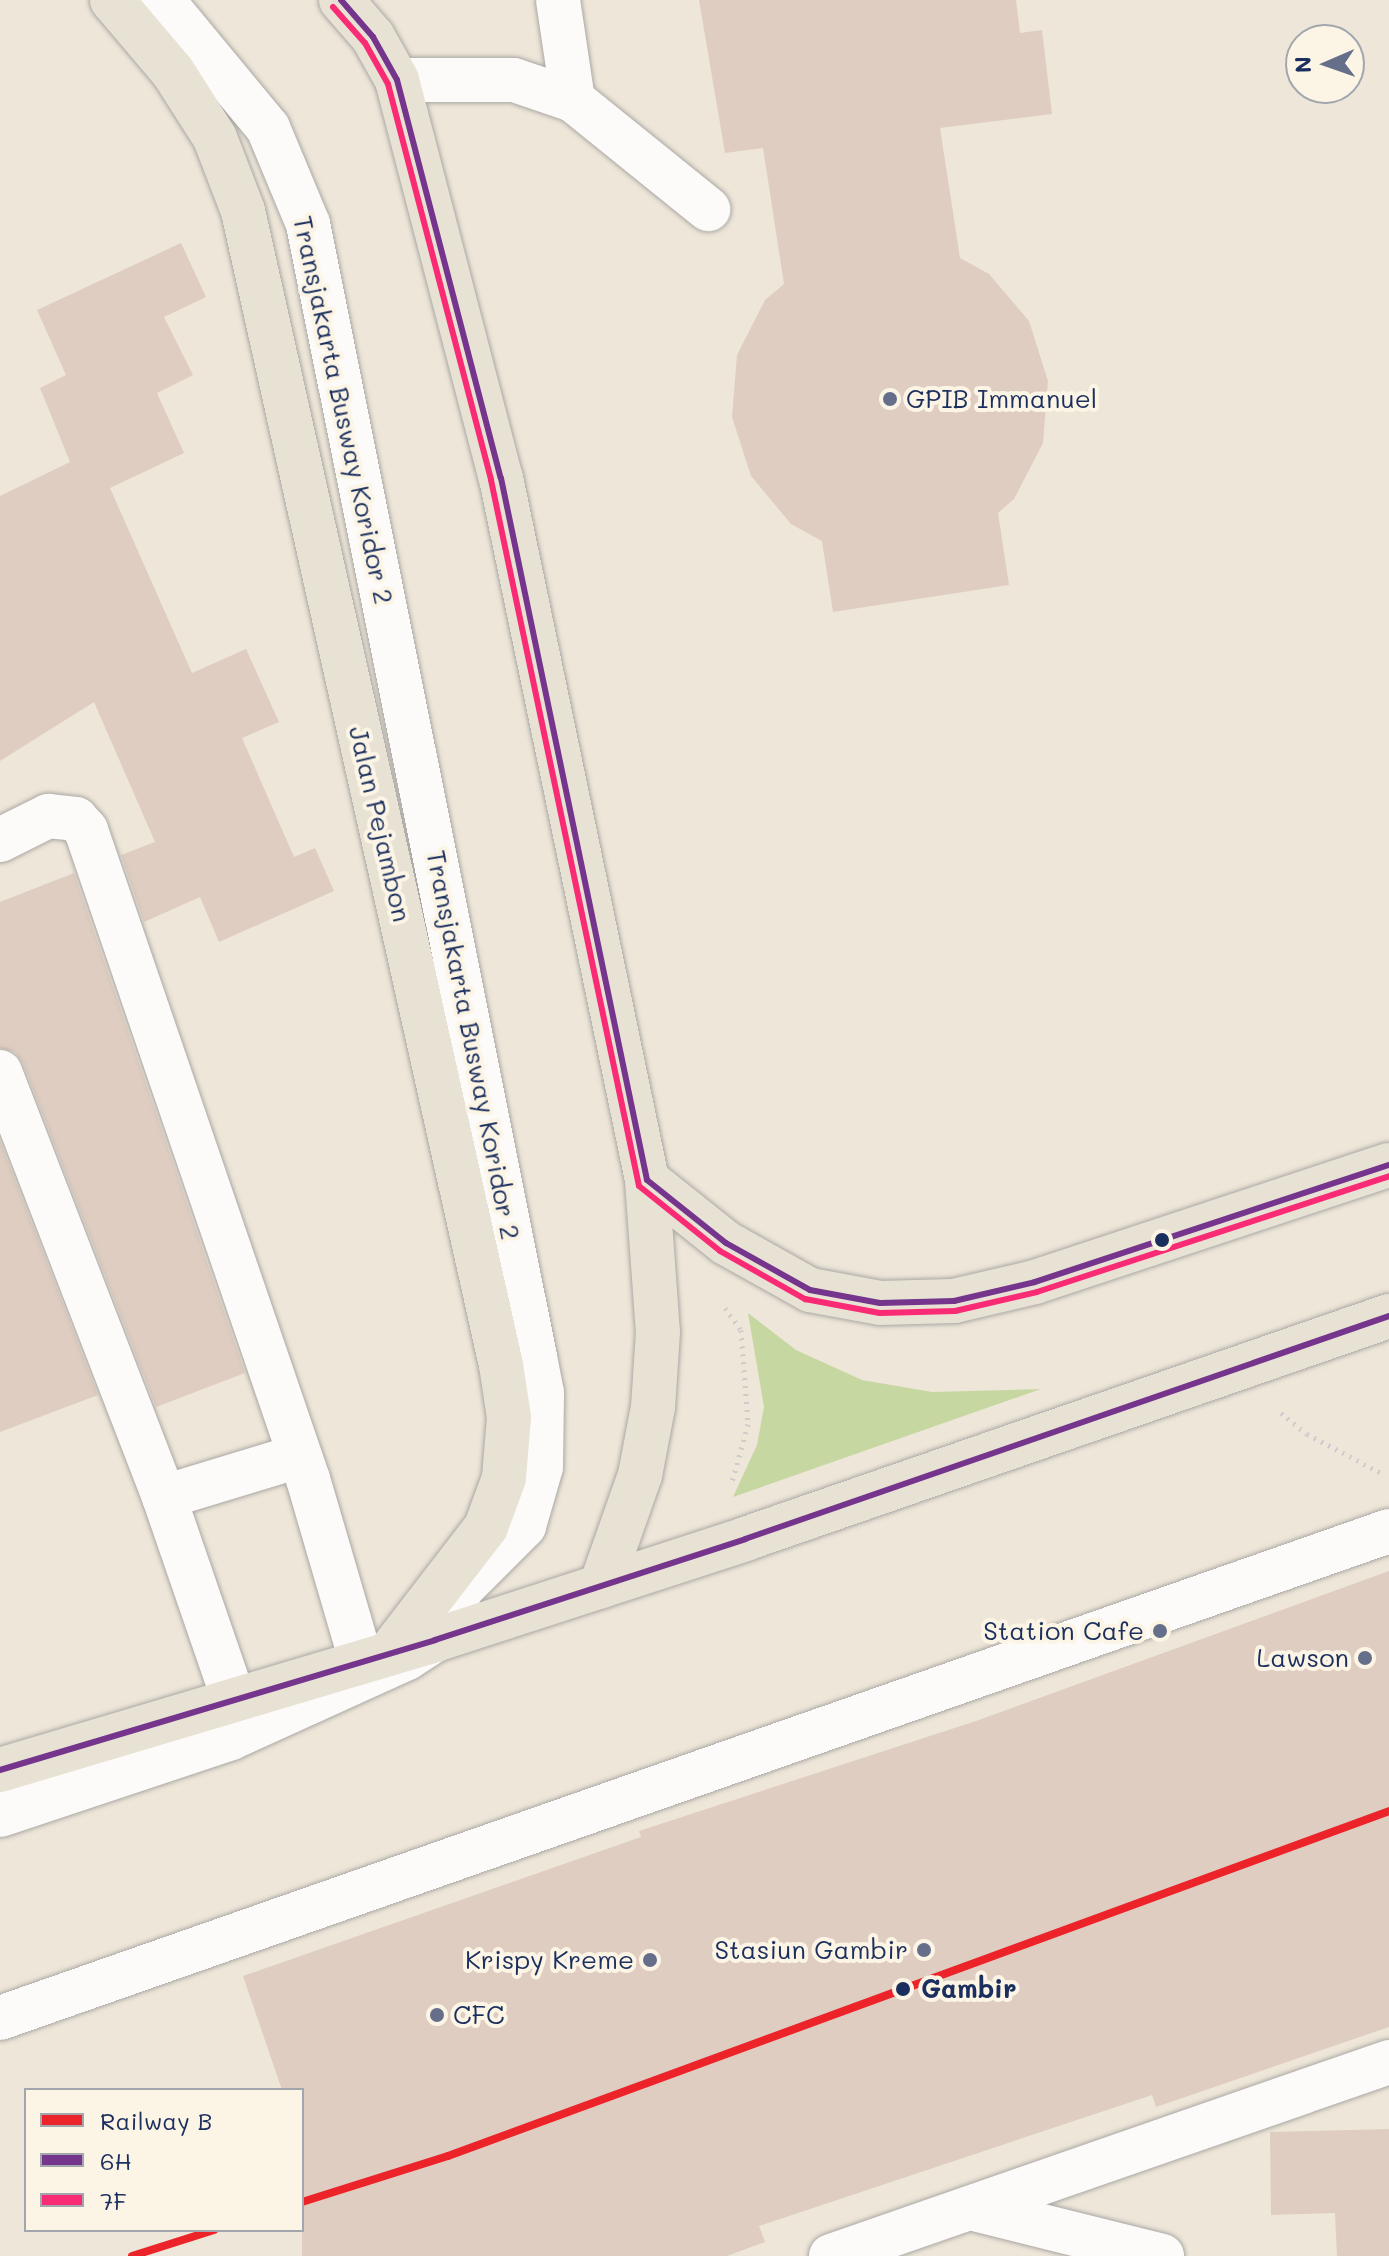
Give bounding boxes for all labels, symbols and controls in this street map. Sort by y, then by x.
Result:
north arrow [1285,24,1365,104]
text: N [1288,56,1317,74]
street label: Transjakarta Busway Koridor 2 [287,213,399,607]
place label: GPIB Immanuel [906,383,1097,415]
marker: GPIB Immanuel [881,390,899,408]
street label: Jalan Pejambon [342,723,418,925]
street label: Transjakarta Busway Koridor 2 [420,848,526,1242]
unlabelled marker [1154,1232,1170,1248]
place label: Station Cafe [983,1615,1144,1647]
marker: Station Cafe [1151,1622,1169,1640]
place label: Lawson [1256,1642,1349,1674]
marker: Lawson [1356,1649,1374,1667]
place label: Stasiun Gambir [714,1934,908,1966]
marker: Stasiun Gambir [915,1941,933,1959]
place label: Krispy Kreme [465,1944,634,1976]
marker: Krispy Kreme [641,1951,659,1969]
place label: Gambir [921,1973,1016,2005]
marker: Gambir [892,1978,914,2000]
place label: CFC [453,1999,505,2031]
marker: CFC [428,2006,446,2024]
legend [24,2088,304,2232]
text: Railway B [100,2105,212,2136]
text: 6H [100,2145,132,2176]
text: 7F [100,2185,127,2216]

